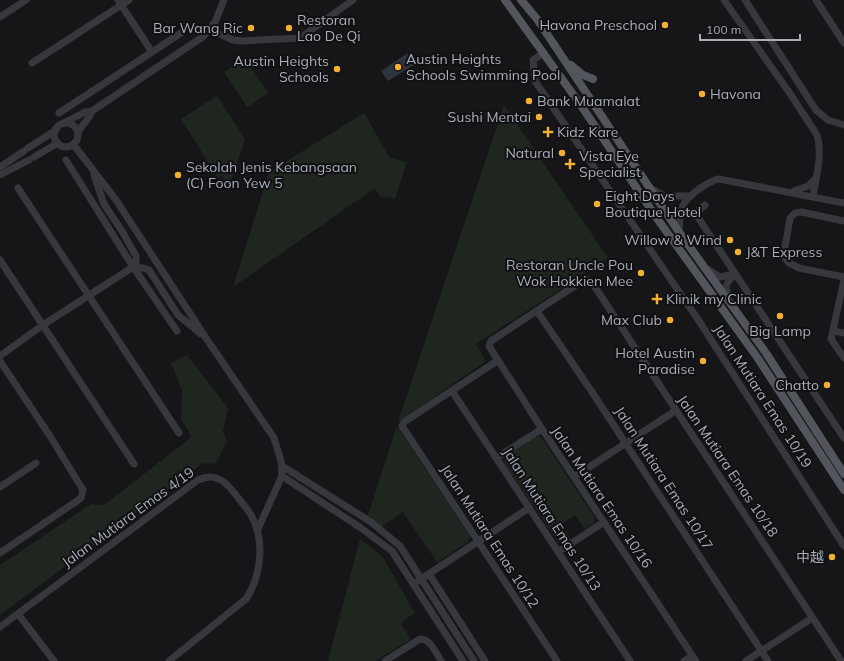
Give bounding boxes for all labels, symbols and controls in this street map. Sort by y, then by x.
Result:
place label: Restoran Lao De Qi [297,11,361,45]
place label: Havona Preschool [539,16,657,34]
scale bar [700,16,800,42]
place label: Bar Wang Ric [153,19,243,37]
marker: Havona Preschool [660,20,670,30]
text: 100 m [706,22,741,37]
marker: Bar Wang Ric [246,23,256,33]
marker: Restoran Lao De Qi [284,23,294,33]
place label: Austin Heights Schools Swimming Pool [406,50,560,84]
place label: Austin Heights Schools [234,52,329,86]
marker: Austin Heights Schools Swimming Pool [393,62,403,72]
marker: Austin Heights Schools [332,64,342,74]
place label: Havona [710,85,761,103]
marker: Havona [697,89,707,99]
place label: Bank Muamalat [537,92,640,110]
marker: Bank Muamalat [524,96,534,106]
place label: Sushi Mentai [448,108,531,126]
marker: Sushi Mentai [534,112,544,122]
place label: Kidz Kare [557,123,618,141]
marker: Kidz Kare [542,126,554,138]
place label: Natural [505,144,554,162]
place label: Vista Eye Specialist [579,147,641,181]
marker: Natural [557,148,567,158]
place label: Sekolah Jenis Kebangsaan (C) Foon Yew 5 [186,158,357,192]
marker: Vista Eye Specialist [564,158,576,170]
marker: Sekolah Jenis Kebangsaan (C) Foon Yew 5 [173,170,183,180]
place label: Eight Days Boutique Hotel [605,187,701,221]
marker: Eight Days Boutique Hotel [592,199,602,209]
place label: Willow & Wind [624,231,722,249]
marker: Willow & Wind [725,235,735,245]
place label: J&T Express [746,243,822,261]
marker: J&T Express [733,247,743,257]
place label: Restoran Uncle Pou Wok Hokkien Mee [506,256,633,290]
marker: Restoran Uncle Pou Wok Hokkien Mee [636,268,646,278]
place label: Klinik my Clinic [666,290,762,308]
marker: Klinik my Clinic [651,293,663,305]
place label: Max Club [601,311,662,329]
marker: Big Lamp [775,311,785,321]
marker: Max Club [665,315,675,325]
street label: Jalan Mutiara Emas 10/19 [710,321,816,471]
place label: Big Lamp [749,322,811,340]
place label: Hotel Austin Paradise [615,344,695,378]
marker: Hotel Austin Paradise [698,356,708,366]
place label: Chatto [775,376,819,394]
marker: Chatto [822,380,832,390]
street label: Jalan Mutiara Emas 10/18 [674,392,782,540]
street label: Jalan Mutiara Emas 10/17 [611,403,717,553]
street label: Jalan Mutiara Emas 10/16 [548,423,656,571]
street label: Jalan Mutiara Emas 10/13 [499,444,605,594]
street label: Jalan Mutiara Emas 10/12 [437,461,543,611]
street label: Jalan Mutiara Emas 4/19 [58,463,198,571]
place label: 中越 [796,548,824,566]
marker: 中越 [827,552,837,562]

